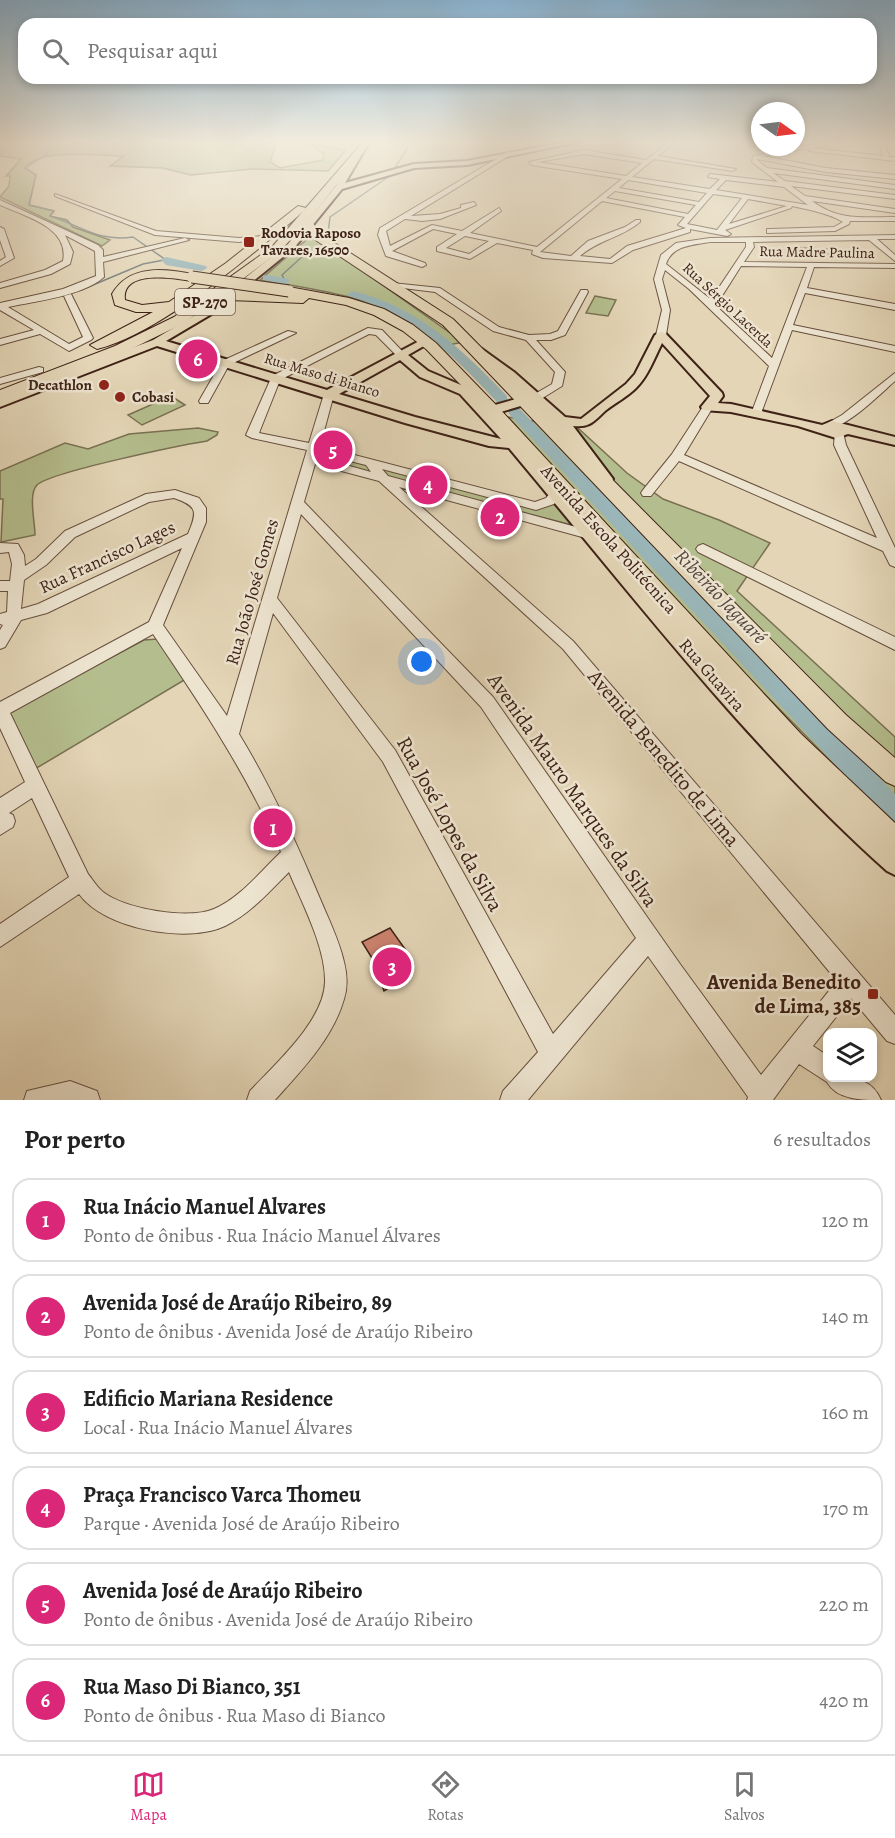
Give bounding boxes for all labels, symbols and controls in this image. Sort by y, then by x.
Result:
search box [18,18,877,84]
icon: search [39,35,72,68]
text: Pesquisar aqui [87,36,218,66]
north arrow [751,102,805,156]
place label: Rodovia Raposo Tavares, 16500 [261,223,361,260]
marker: Rodovia Raposo Tavares, 16500 [242,235,256,249]
street label: Rua Madre Paulina [759,241,875,263]
street label: Rua Sérgio Lacerda [678,258,778,352]
road number: SP-270 [175,289,235,315]
pin: 6 [178,336,218,382]
street label: Rua Maso di Bianco [262,348,382,402]
place label: Decathlon [28,375,93,395]
marker: Decathlon [97,378,111,392]
place label: Cobasi [132,387,175,407]
marker: Cobasi [113,390,127,404]
pin: 5 [314,428,352,472]
street label: Avenida Escola Politécnica [535,459,683,619]
pin: 4 [408,462,448,508]
pin: 2 [480,494,520,540]
street label: Rua Francisco Lages [35,515,179,599]
street label: Rua João José Gomes [220,516,284,668]
water label: Ribeirão Jaguaré [668,543,773,650]
street label: Rua Guavira [673,633,751,717]
your location [407,647,436,676]
street label: Avenida Benedito de Lima [581,663,747,853]
street label: Avenida Mauro Marques da Silva [481,667,665,913]
street label: Rua José Lopes da Silva [390,731,510,917]
pin: 1 [254,806,292,850]
pin: 3 [372,944,412,990]
place label: Avenida Benedito de Lima, 385 [706,968,861,1020]
marker: Avenida Benedito de Lima, 385 [866,987,880,1001]
map controls [823,1028,877,1082]
button: layers [823,1028,877,1082]
text: Por perto [24,1122,125,1157]
text: 6 resultados [773,1126,871,1153]
text: Rua Inácio Manuel Alvares [83,1192,326,1222]
text: 1 [42,1207,49,1234]
text: 120 m [821,1207,869,1234]
text: Ponto de ônibus · Rua Inácio Manuel Álvares [83,1222,441,1249]
text: Avenida José de Araújo Ribeiro, 89 [83,1288,392,1318]
text: 2 [41,1303,50,1330]
text: 140 m [822,1303,869,1330]
text: Ponto de ônibus · Avenida José de Araújo Ribeiro [83,1318,473,1345]
text: Edificio Mariana Residence [83,1384,333,1414]
text: 3 [41,1399,50,1426]
text: 160 m [822,1399,869,1426]
text: Local · Rua Inácio Manuel Álvares [83,1414,353,1441]
text: Praça Francisco Varca Thomeu [83,1480,361,1510]
text: 4 [41,1495,50,1522]
text: 170 m [823,1495,869,1522]
text: Parque · Avenida José de Araújo Ribeiro [83,1510,400,1537]
text: Avenida José de Araújo Ribeiro [83,1576,363,1606]
text: 5 [41,1591,50,1618]
text: 220 m [819,1591,869,1618]
text: Ponto de ônibus · Avenida José de Araújo Ribeiro [83,1606,473,1633]
text: Rua Maso Di Bianco, 351 [83,1672,301,1702]
text: 6 [41,1687,50,1714]
text: 420 m [819,1687,869,1714]
text: Ponto de ônibus · Rua Maso di Bianco [83,1702,386,1729]
tab: Mapa [130,1768,167,1826]
tab: Rotas [427,1768,464,1826]
tab: Salvos [724,1768,765,1826]

